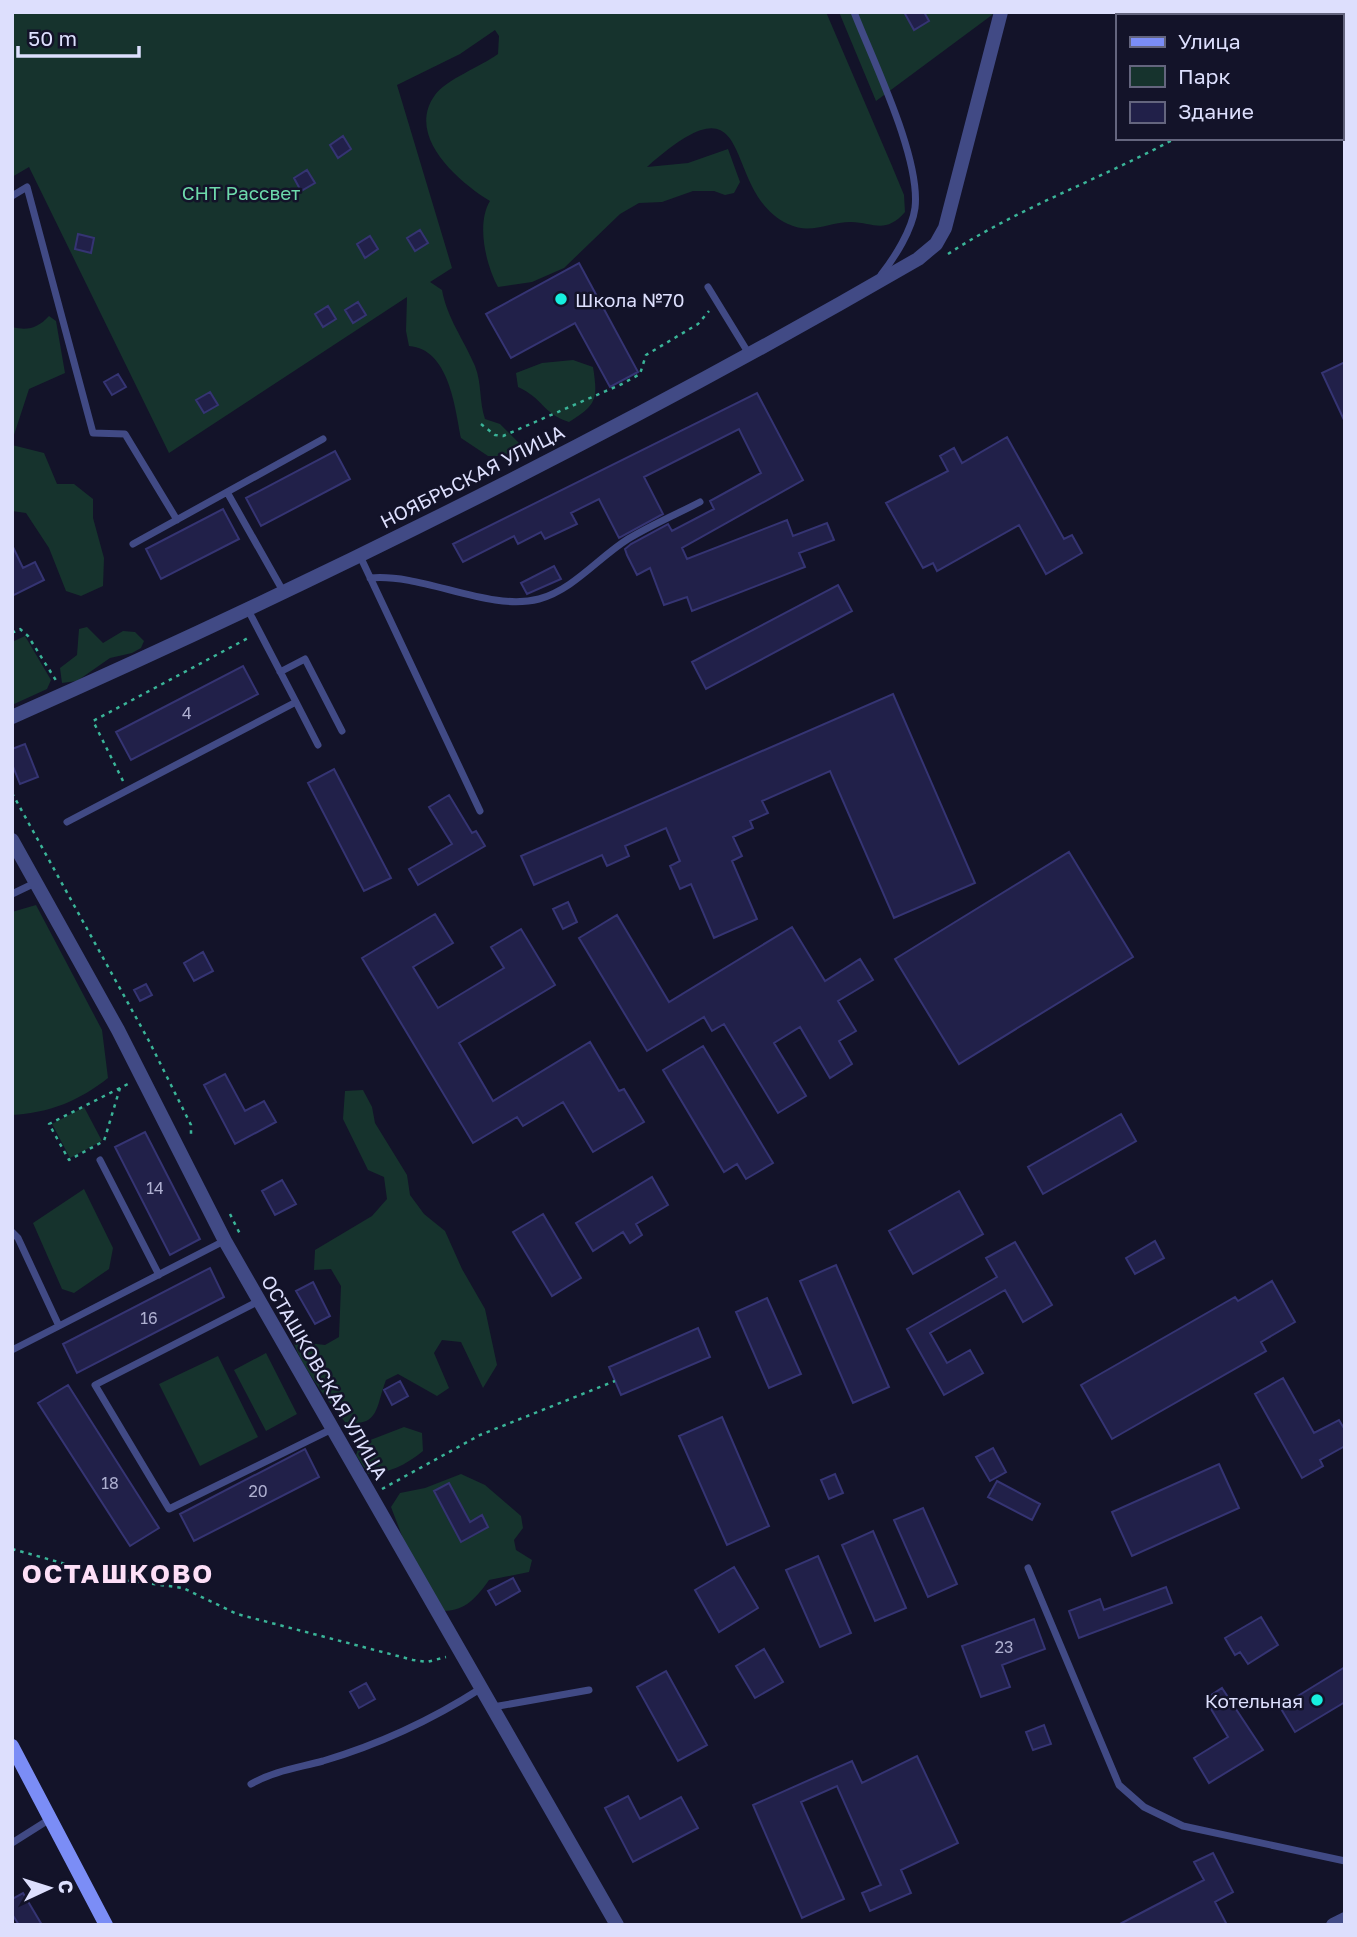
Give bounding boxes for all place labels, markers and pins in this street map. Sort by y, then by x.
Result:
place label: Школа №70 [575,288,684,311]
marker: Школа №70 [553,291,569,307]
place label: Котельная [1205,1689,1303,1712]
marker: Котельная [1309,1692,1325,1708]

